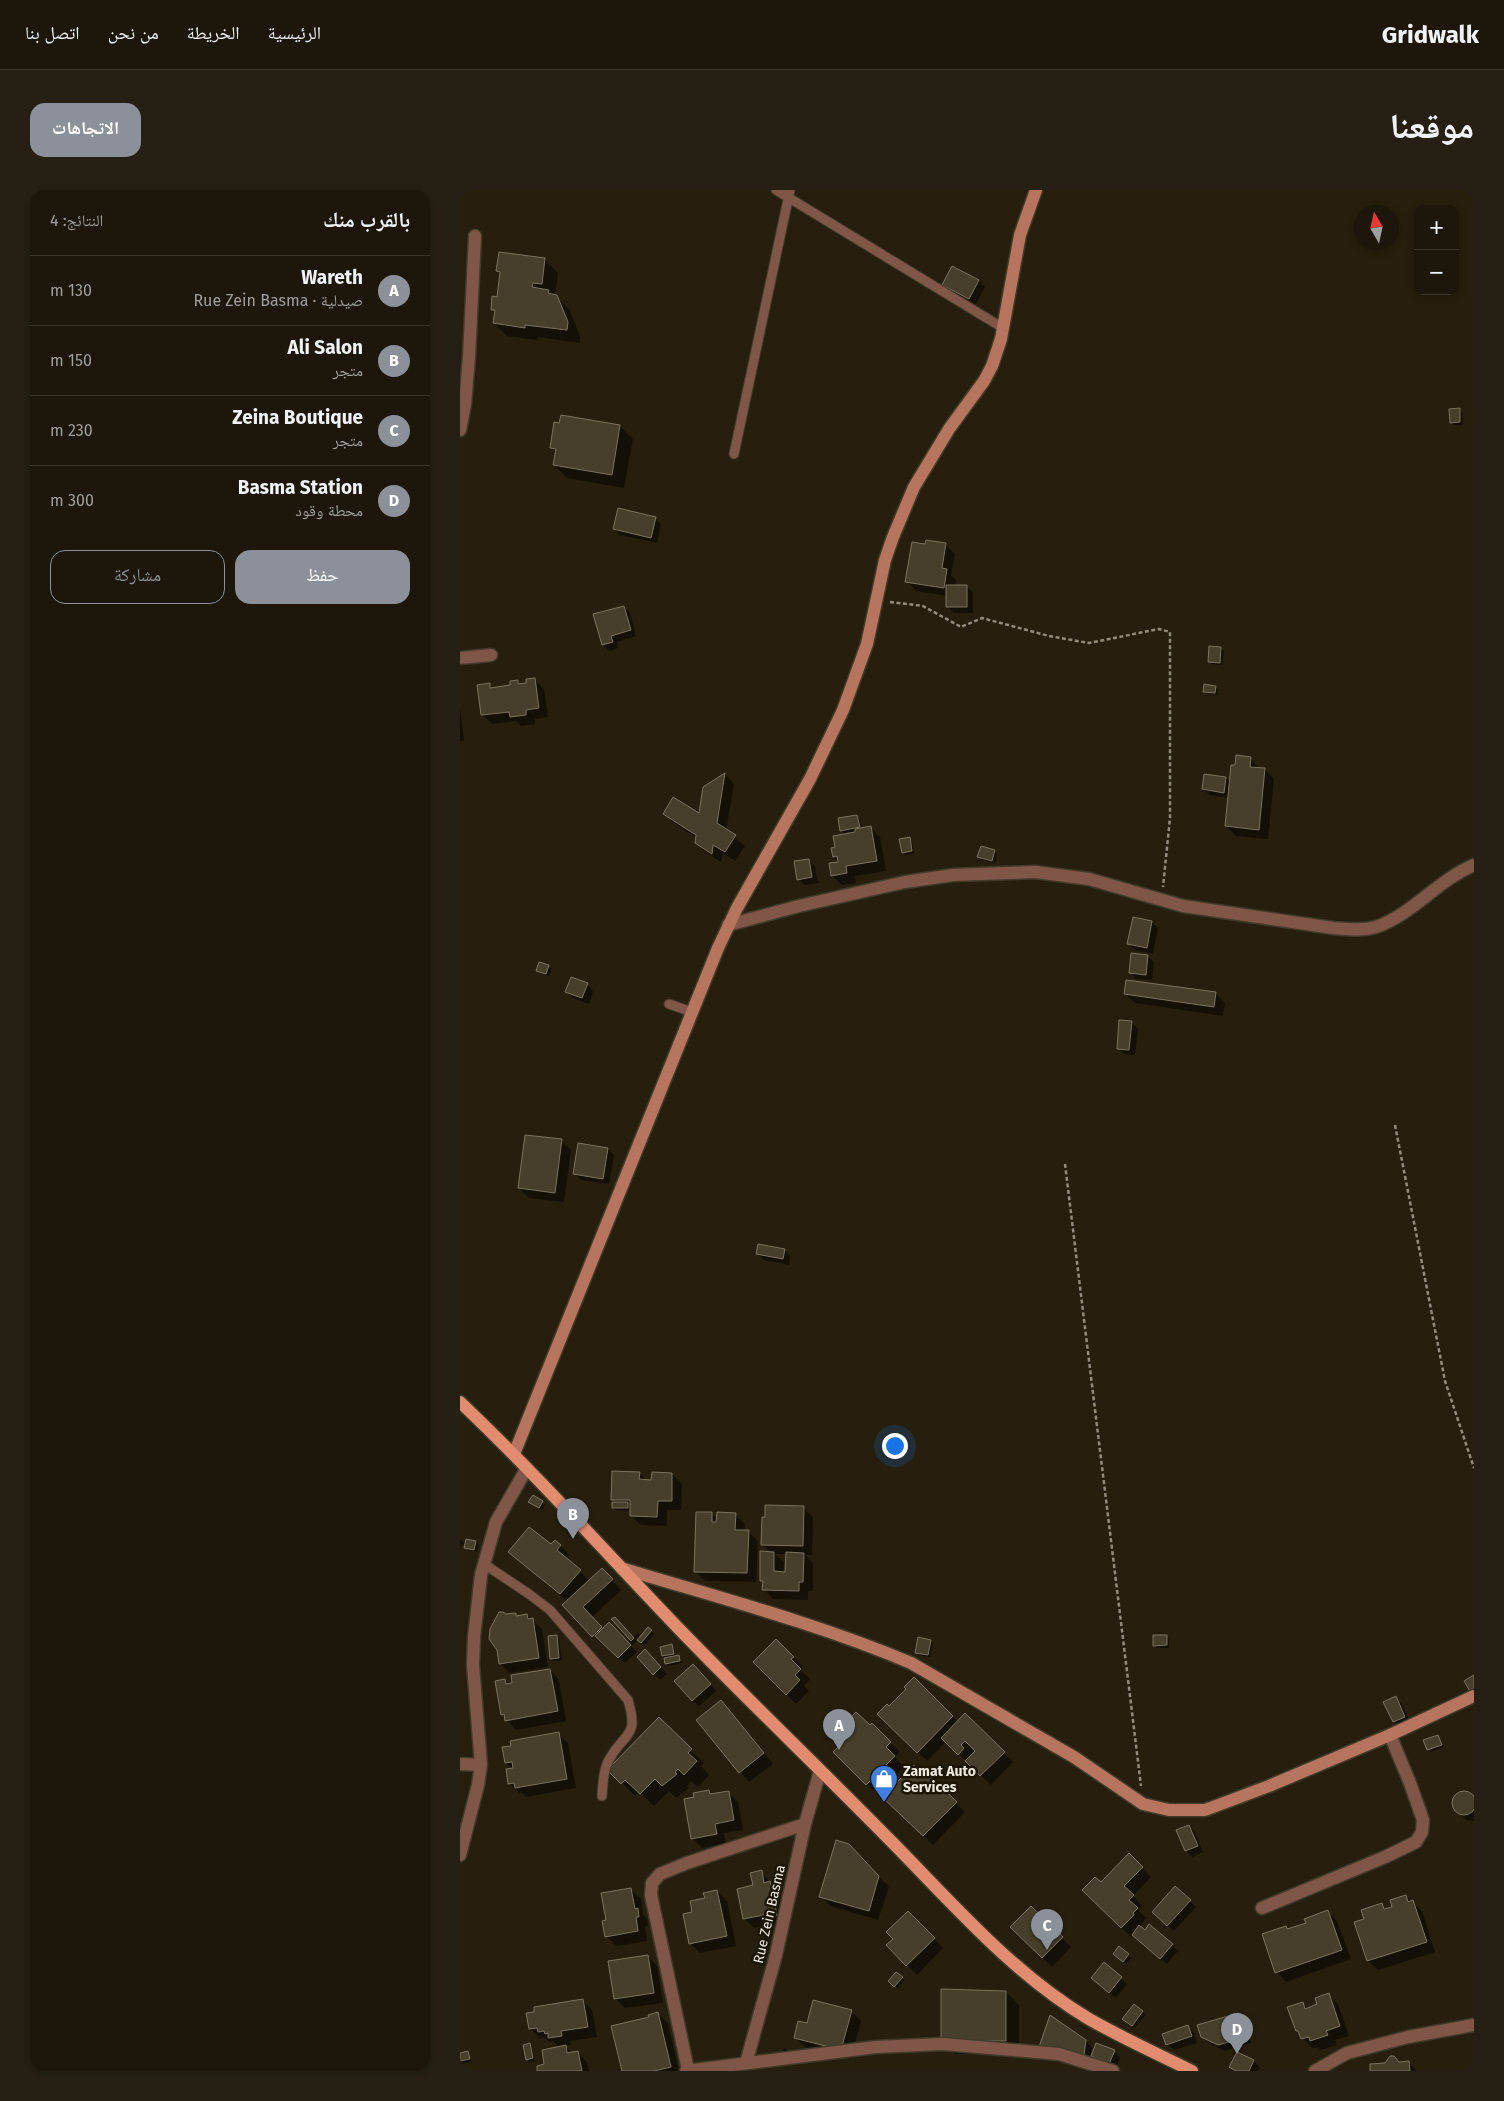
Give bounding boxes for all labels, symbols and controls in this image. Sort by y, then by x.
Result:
text: Gridwalk [1382,21,1479,49]
text: اتصل بنا [25,22,80,44]
text: من نحن [108,22,159,44]
text: الخريطة [187,22,240,44]
text: الرئيسية [268,22,321,44]
button: الاتجاهات [30,103,141,157]
text: موقعنا [1389,105,1474,147]
north arrow [1354,205,1399,250]
map controls [1414,205,1459,295]
button: + [1414,205,1459,250]
text: بالقرب منك [323,207,410,233]
text: النتائج: 4 [50,211,103,230]
button: − [1414,250,1459,295]
text: Wareth [301,266,363,289]
text: 130 m [50,281,92,300]
text: A [389,281,399,300]
text: صيدلية · Rue Zein Basma [193,291,363,310]
text: Ali Salon [288,336,363,359]
text: 150 m [50,351,92,370]
text: B [389,351,399,370]
text: متجر [333,361,363,380]
text: Zeina Boutique [232,406,363,429]
text: 230 m [50,421,93,440]
text: C [389,421,399,440]
text: متجر [333,431,363,450]
text: Basma Station [238,476,363,499]
text: 300 m [50,491,94,510]
text: D [389,491,399,510]
text: محطة وقود [295,501,363,520]
button: مشاركة [50,550,225,604]
button: حفظ [235,550,410,604]
your location [882,1433,908,1459]
pin: B [557,1498,589,1539]
pin: A [823,1709,855,1750]
place label: Zamat Auto Services [903,1763,976,1796]
shop icon: Zamat Auto Services [869,1764,899,1803]
street label: Rue Zein Basma [750,1863,789,1965]
pin: C [1031,1909,1063,1950]
pin: D [1221,2013,1253,2054]

